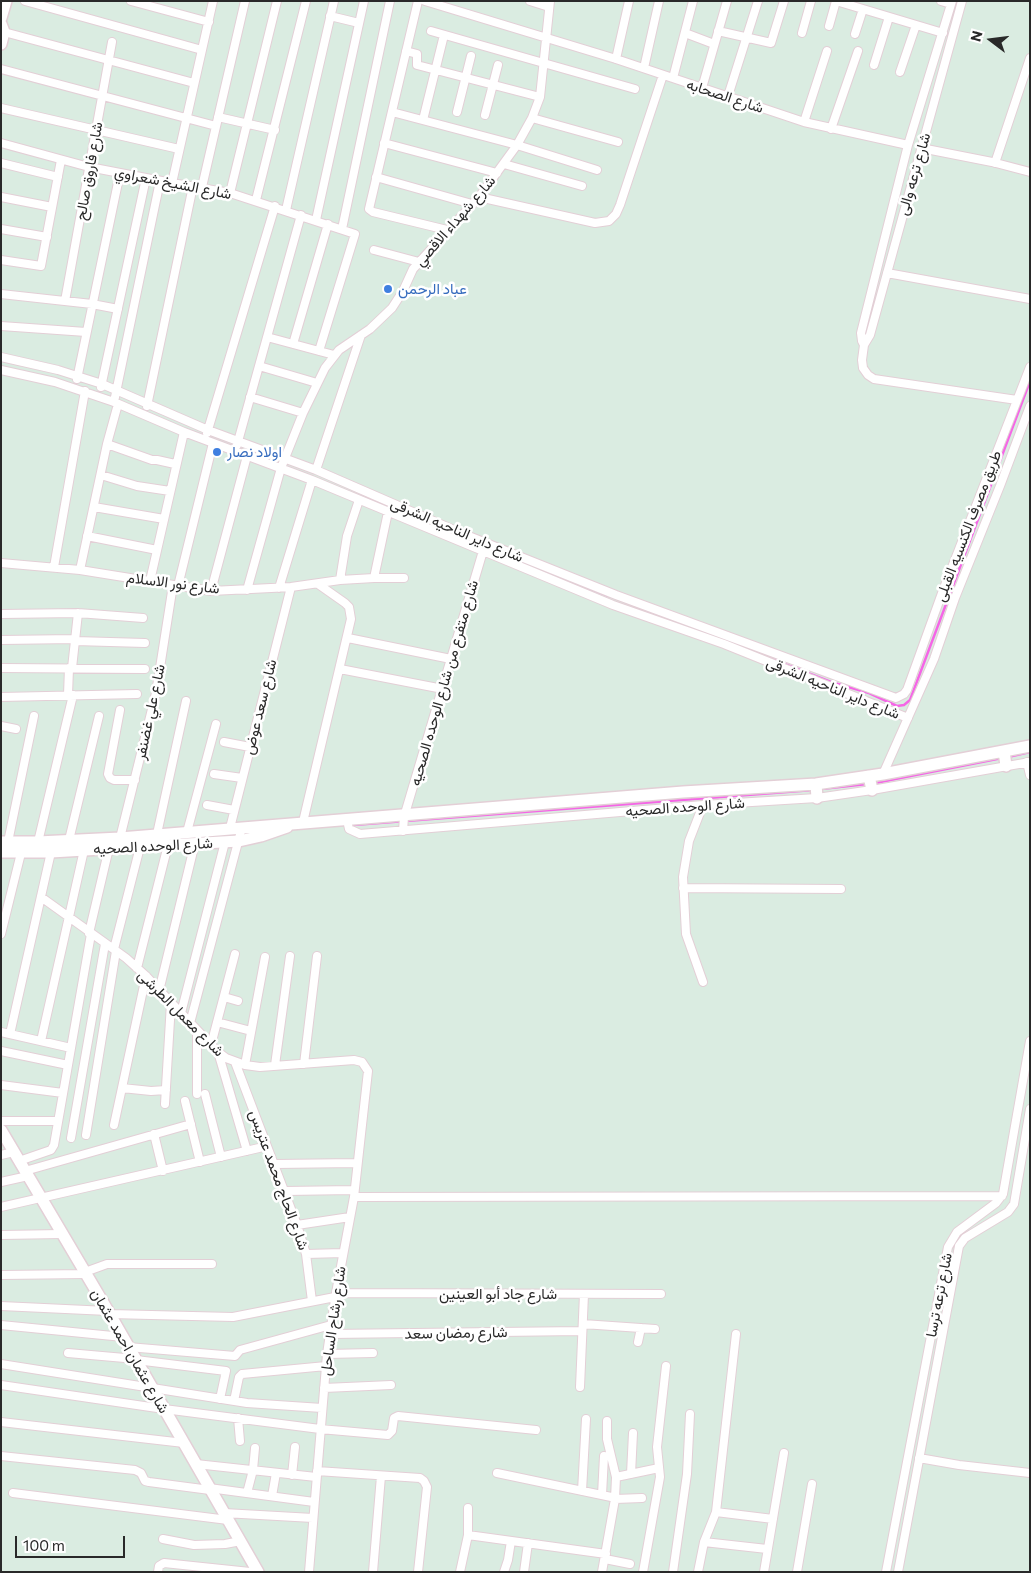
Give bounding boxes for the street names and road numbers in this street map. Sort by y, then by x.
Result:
street label: شارع الصحابه [684,75,766,117]
street label: شارع فاروق صالح [71,120,107,222]
street label: شارع ترعه والى [894,131,934,217]
street label: شارع الشيخ شعراوي [113,163,233,203]
street label: شارع شهداء الاقصي [411,172,499,270]
street label: طريق مصرف الكنسيه القبلى [931,448,1005,604]
street label: شارع داير الناحيه الشرقى [388,494,526,566]
street label: شارع نور الاسلام [125,568,221,598]
street label: شارع متفرع من شارع الوحده الصحيه [406,578,482,788]
street label: شارع داير الناحيه الشرقى [764,653,902,723]
street label: شارع سعد عوض [239,658,281,756]
street label: شارع علي غضنفر [131,663,169,761]
street label: شارع الوحده الصحيه [625,794,745,820]
street label: شارع الوحده الصحيه [93,834,213,858]
street label: شارع معمل الطرشى [134,966,228,1060]
street label: شارع الحاج محمد عتريس [245,1107,313,1253]
street label: شارع ترعه ترسا [922,1251,956,1339]
street label: شارع رشاح الساحل [316,1265,350,1377]
street label: شارع جاد أبو العينين [439,1285,557,1303]
street label: شارع عثمان احمد عثمان [87,1286,173,1416]
street label: شارع رمضان سعد [404,1323,508,1343]

